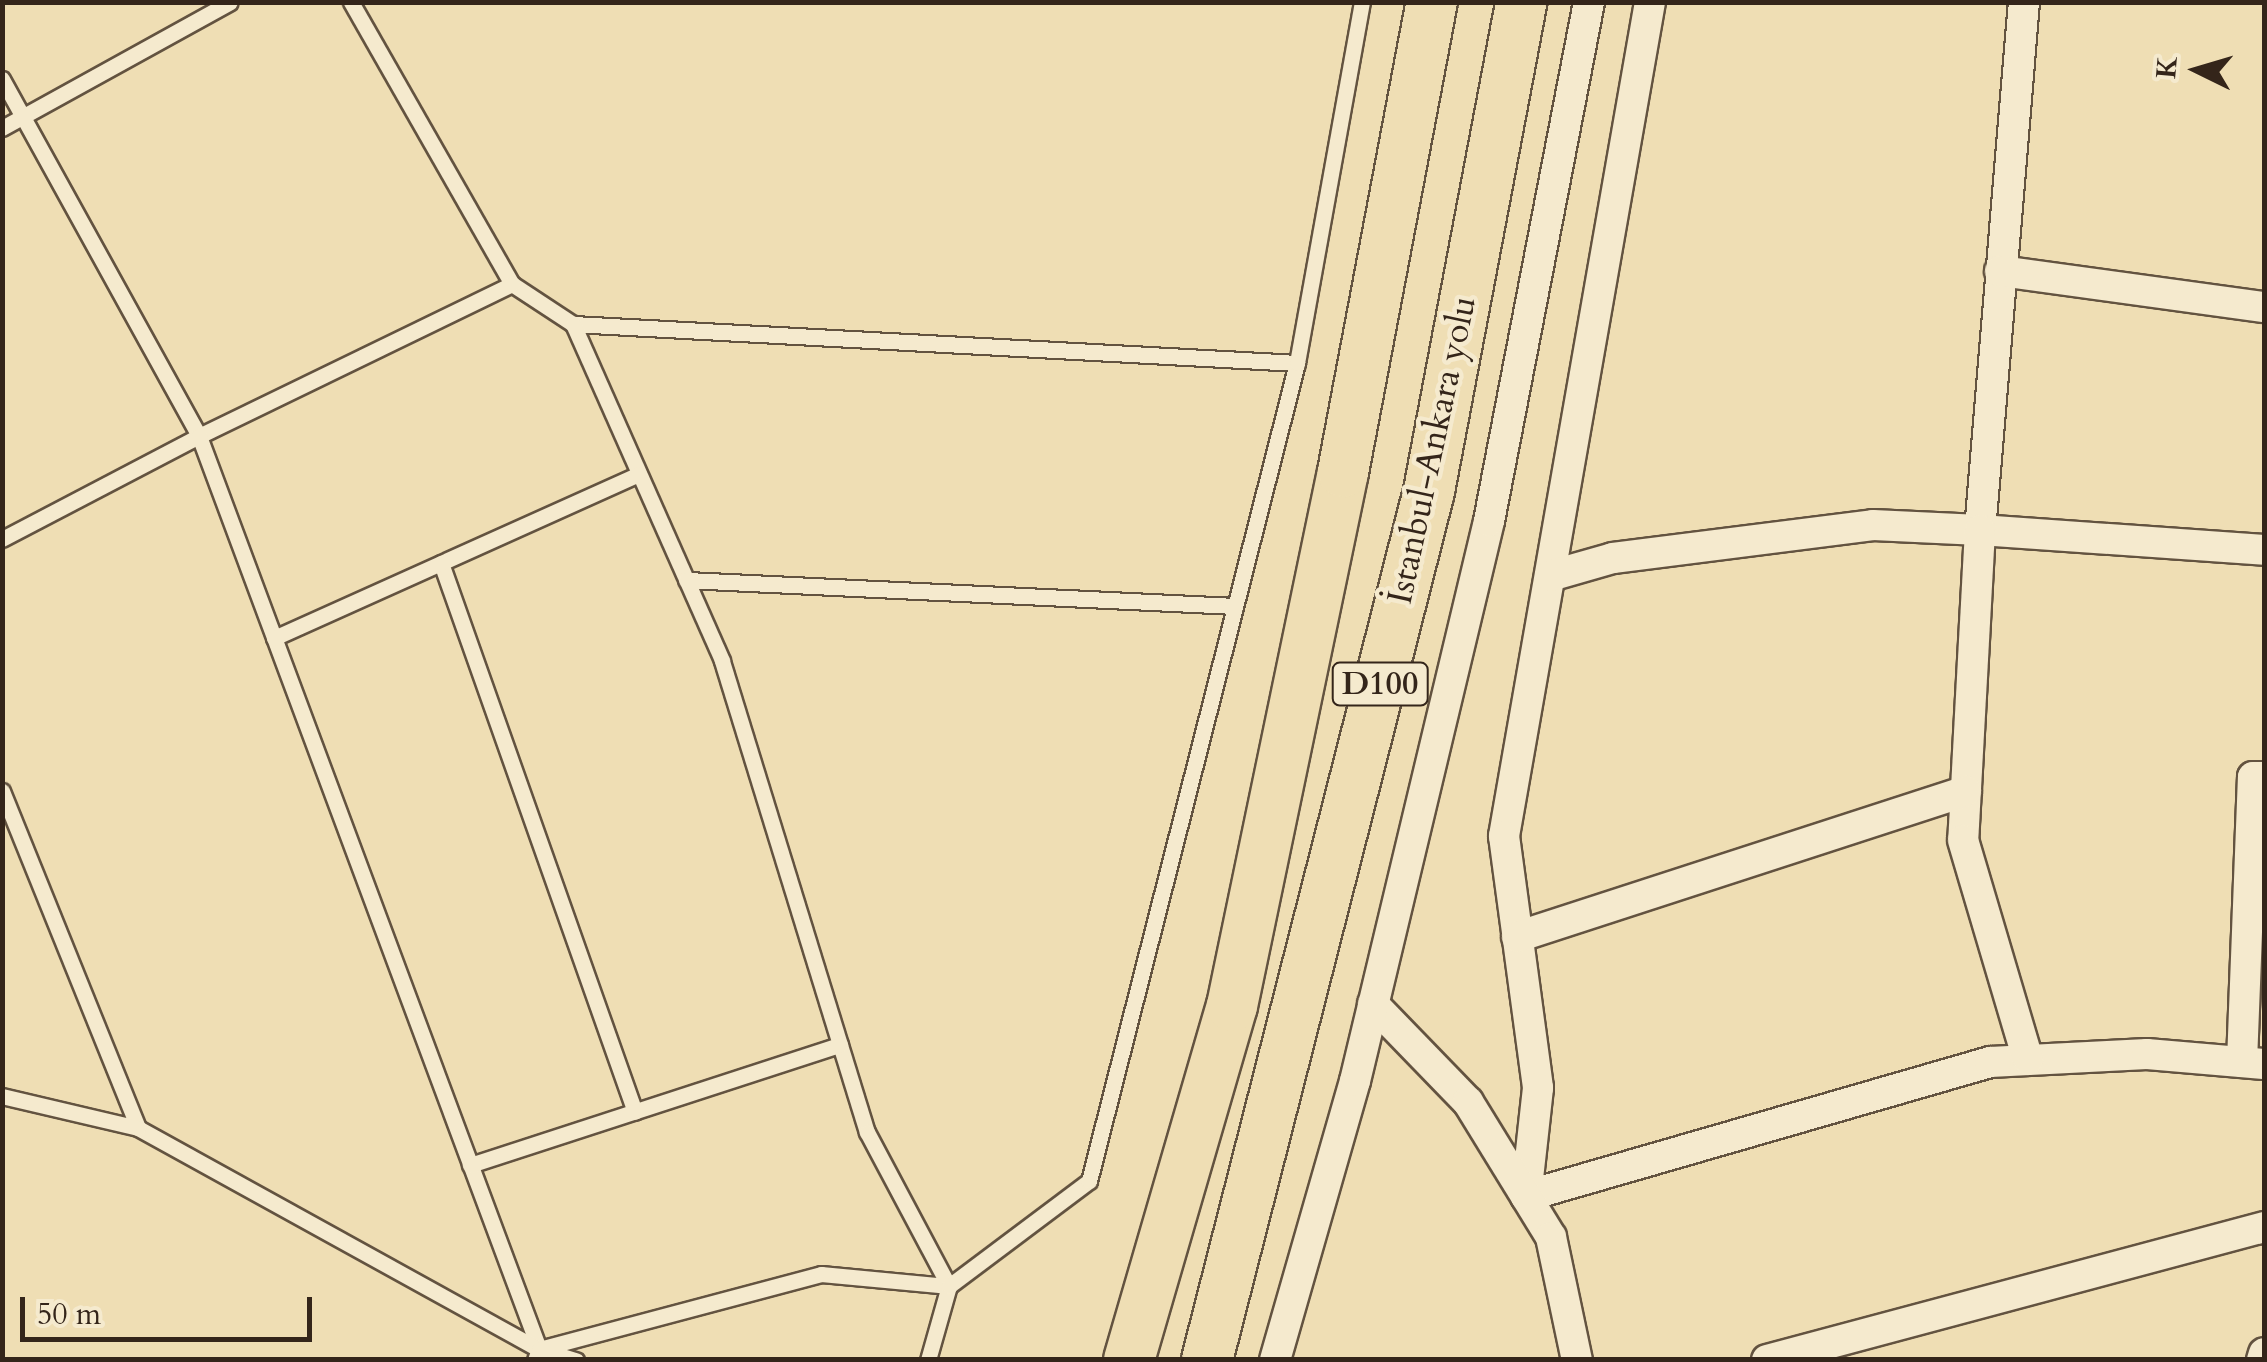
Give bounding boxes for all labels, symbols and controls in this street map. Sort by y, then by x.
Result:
north arrow [2147,20,2247,120]
text: K [2147,54,2187,80]
street label: İstanbul-Ankara yolu [1379,292,1485,608]
road number: D100 [1330,657,1430,711]
scale bar [25,1277,318,1339]
text: 50 m [37,1294,101,1335]

